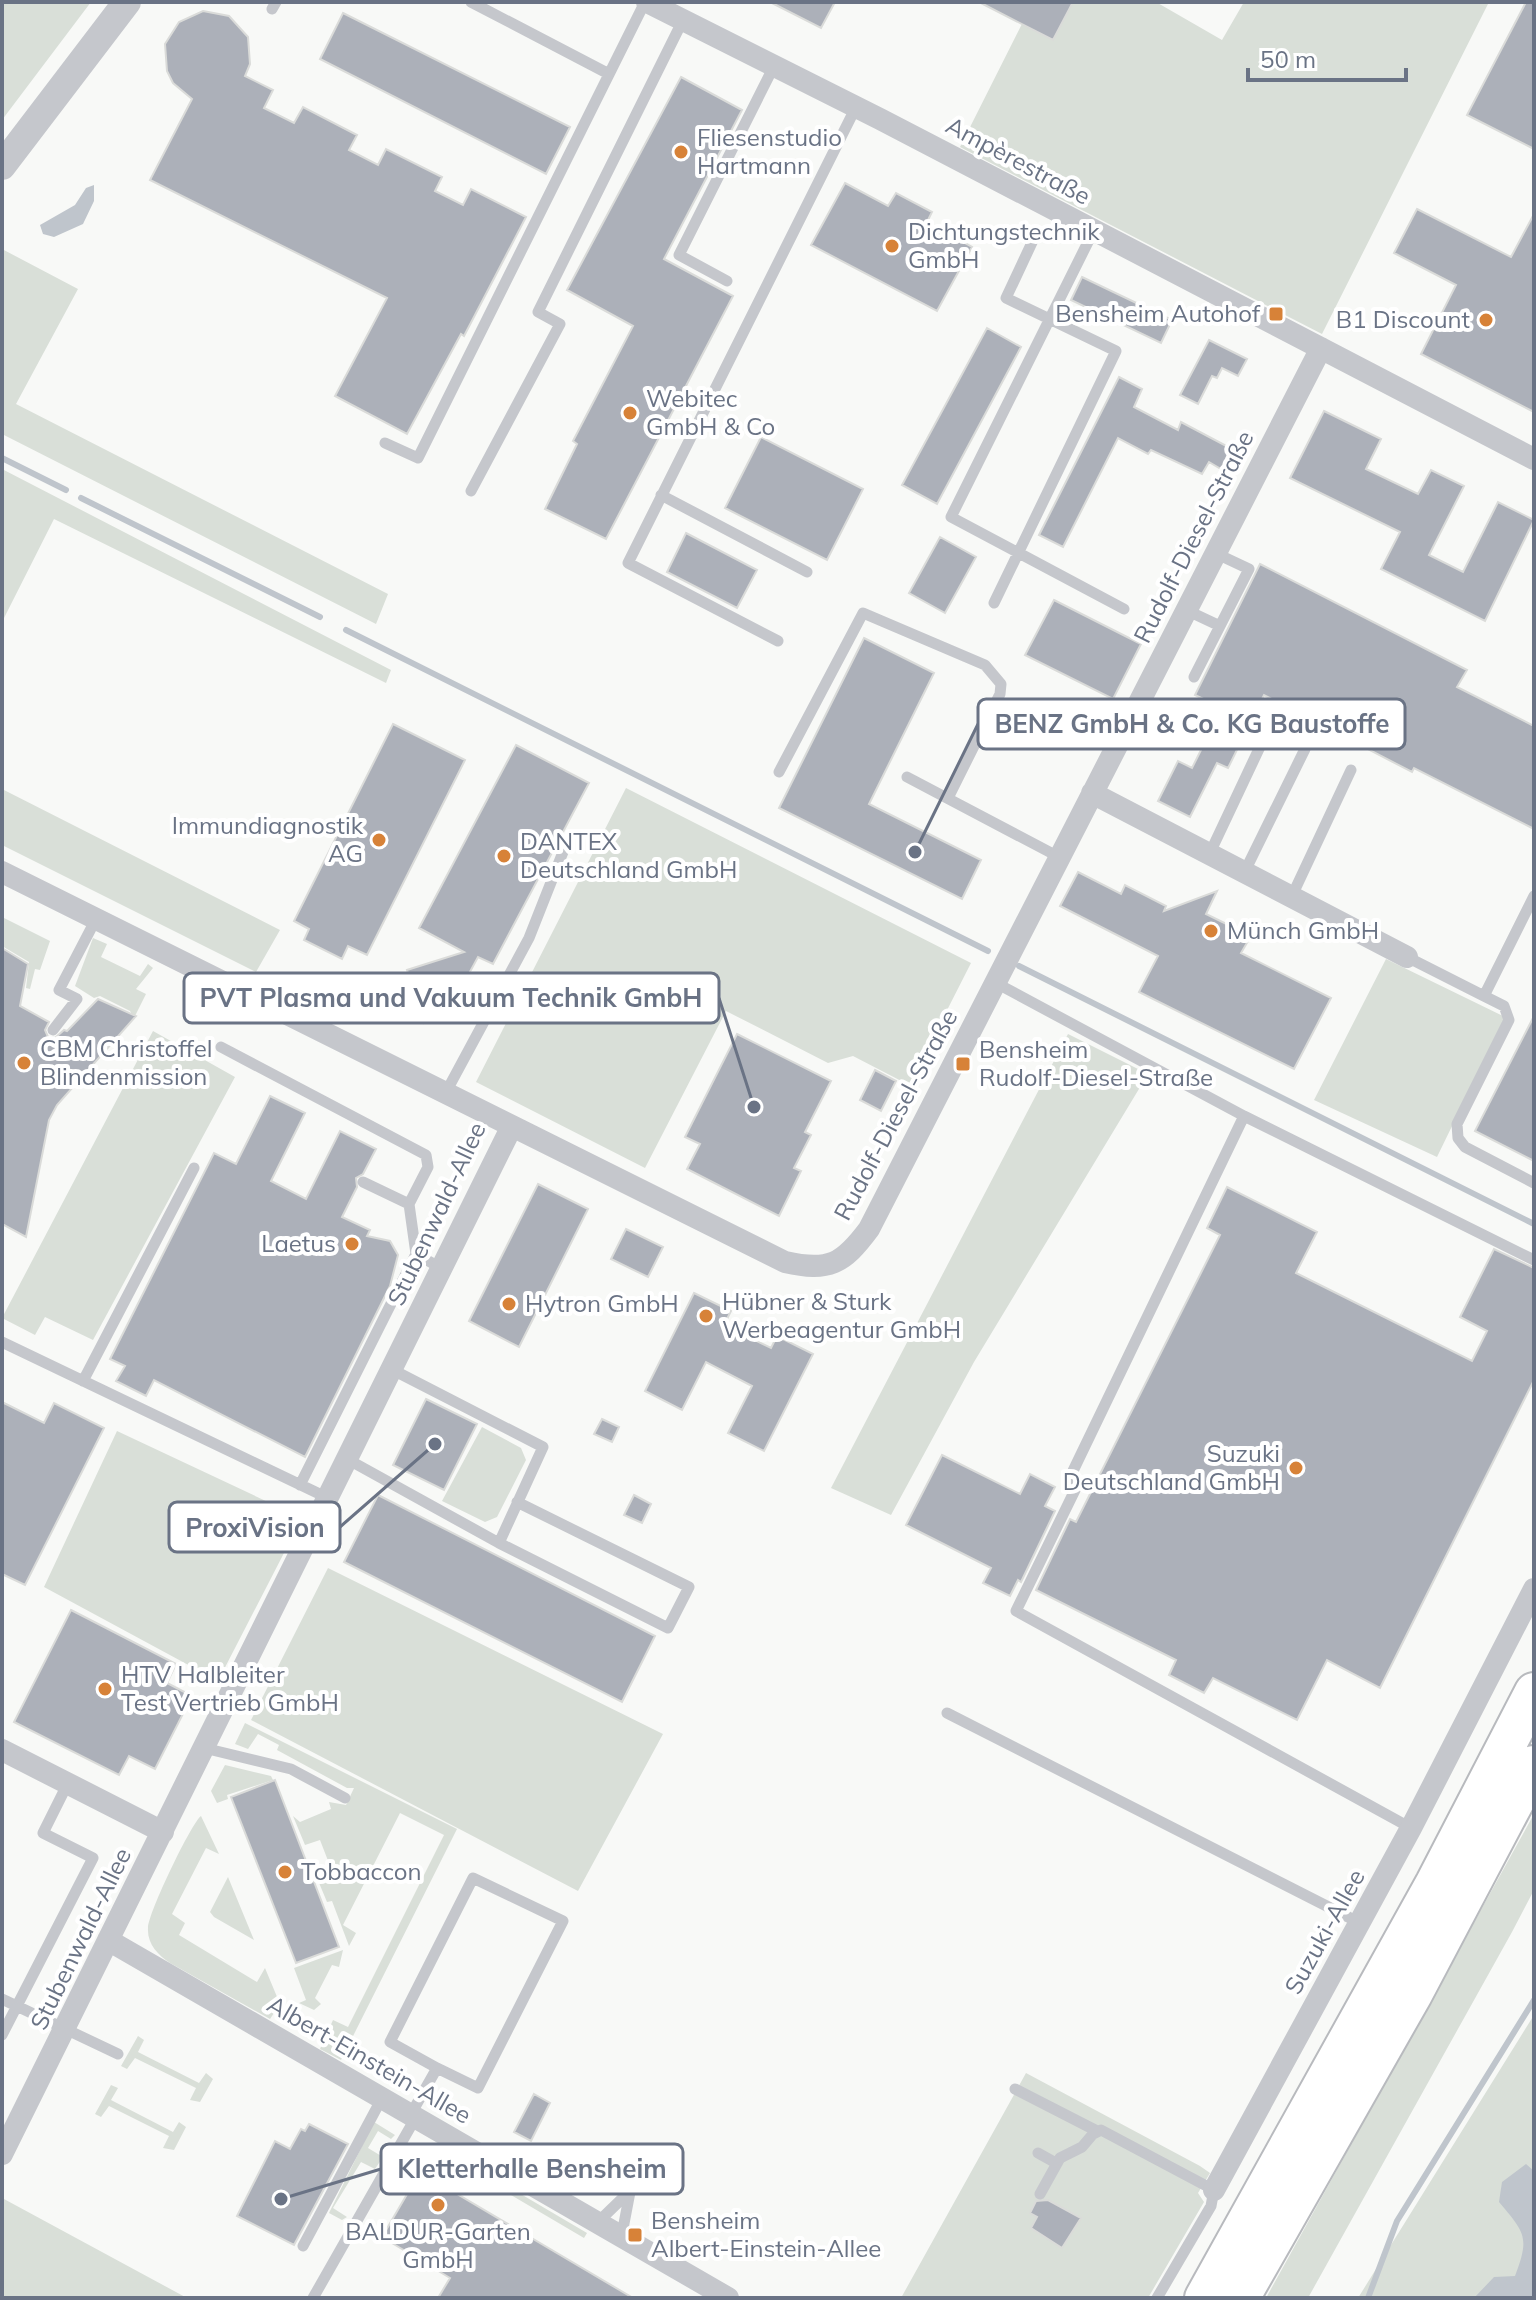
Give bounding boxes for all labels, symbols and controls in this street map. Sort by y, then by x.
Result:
scale bar [1248,32,1406,82]
text: 50 m [1260,44,1316,74]
street label: Ampèrestraße [941,109,1096,211]
place label: Fliesenstudio Hartmann [697,122,842,180]
marker: Fliesenstudio Hartmann [672,143,690,161]
place label: Dichtungstechnik GmbH [908,216,1100,274]
marker: Dichtungstechnik GmbH [883,237,901,255]
place label: Bensheim Autohof [1055,298,1261,328]
place label: B1 Discount [1336,304,1470,334]
marker: Bensheim Autohof [1267,305,1285,323]
marker: B1 Discount [1477,311,1495,329]
place label: Webitec GmbH & Co [646,383,775,441]
marker: Webitec GmbH & Co [621,404,639,422]
street label: Rudolf-Diesel-Straße [1127,425,1260,648]
callout: BENZ GmbH & Co. KG Baustoffe [978,699,1405,749]
text: BENZ GmbH & Co. KG Baustoffe [994,707,1390,740]
place label: Immundiagnostik AG [172,810,364,868]
place label: DANTEX Deutschland GmbH [520,826,737,884]
marker: Immundiagnostik AG [370,831,388,849]
marker: DANTEX Deutschland GmbH [495,847,513,865]
place label: Münch GmbH [1227,915,1379,945]
marker: Münch GmbH [1202,922,1220,940]
callout: PVT Plasma und Vakuum Technik GmbH [184,973,719,1023]
text: PVT Plasma und Vakuum Technik GmbH [200,981,703,1014]
street label: Rudolf-Diesel-Straße [827,1004,963,1225]
place label: CBM Christoffel Blindenmission [40,1033,212,1091]
place label: Bensheim Rudolf-Diesel-Straße [979,1034,1213,1092]
marker: CBM Christoffel Blindenmission [15,1054,33,1072]
marker: Bensheim Rudolf-Diesel-Straße [954,1055,972,1073]
street label: Stubenwald-Allee [381,1117,492,1310]
place label: Laetus [261,1228,336,1258]
marker: Laetus [343,1235,361,1253]
place label: Hübner & Sturk Werbeagentur GmbH [722,1286,961,1344]
place label: Hytron GmbH [525,1288,679,1318]
marker: Hytron GmbH [500,1295,518,1313]
marker: Hübner & Sturk Werbeagentur GmbH [697,1307,715,1325]
place label: Suzuki Deutschland GmbH [1063,1438,1280,1496]
marker: Suzuki Deutschland GmbH [1287,1459,1305,1477]
callout: ProxiVision [169,1502,340,1552]
text: ProxiVision [185,1511,325,1544]
place label: HTV Halbleiter Test Vertrieb GmbH [121,1659,339,1717]
marker: HTV Halbleiter Test Vertrieb GmbH [96,1680,114,1698]
street label: Stubenwald-Allee [23,1843,137,2034]
place label: Tobbaccon [301,1856,422,1886]
marker: Tobbaccon [276,1863,294,1881]
street label: Suzuki-Allee [1278,1864,1371,1999]
street label: Albert-Einstein-Allee [262,1989,477,2130]
callout: Kletterhalle Bensheim [381,2144,683,2194]
text: Kletterhalle Bensheim [397,2152,667,2185]
marker: BALDUR-Garten GmbH [429,2196,447,2214]
place label: Bensheim Albert-Einstein-Allee [651,2205,881,2263]
place label: BALDUR-Garten GmbH [345,2216,531,2274]
marker: Bensheim Albert-Einstein-Allee [626,2226,644,2244]

